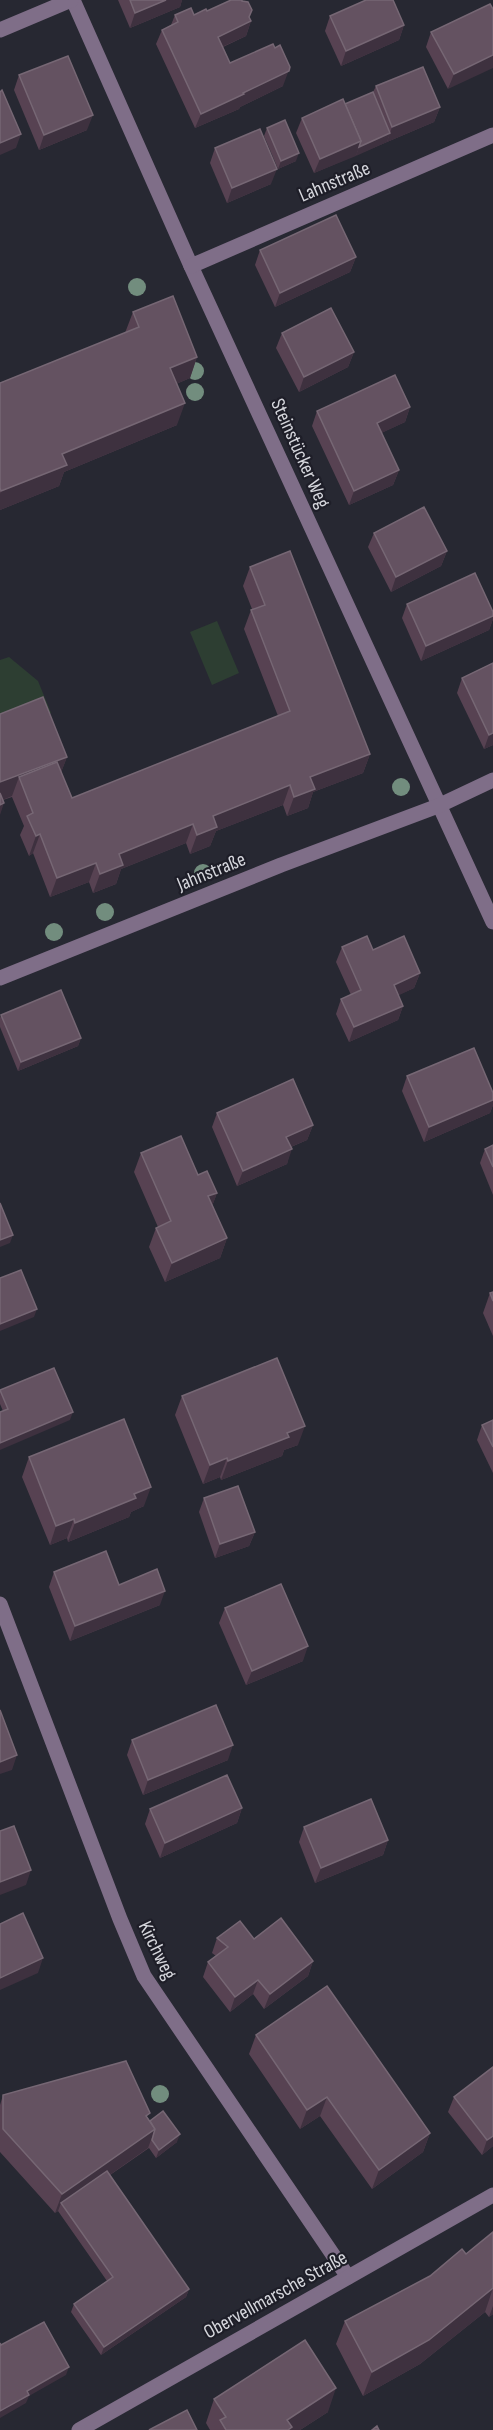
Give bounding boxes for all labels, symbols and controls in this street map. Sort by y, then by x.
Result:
street label: Lahnstraße [295,156,374,208]
street label: Steinstücker Weg [265,395,335,512]
street label: Jahnstraße [173,847,249,897]
street label: Kirchweg [133,1917,181,1984]
street label: Obervellmarsche Straße [200,2246,351,2344]

